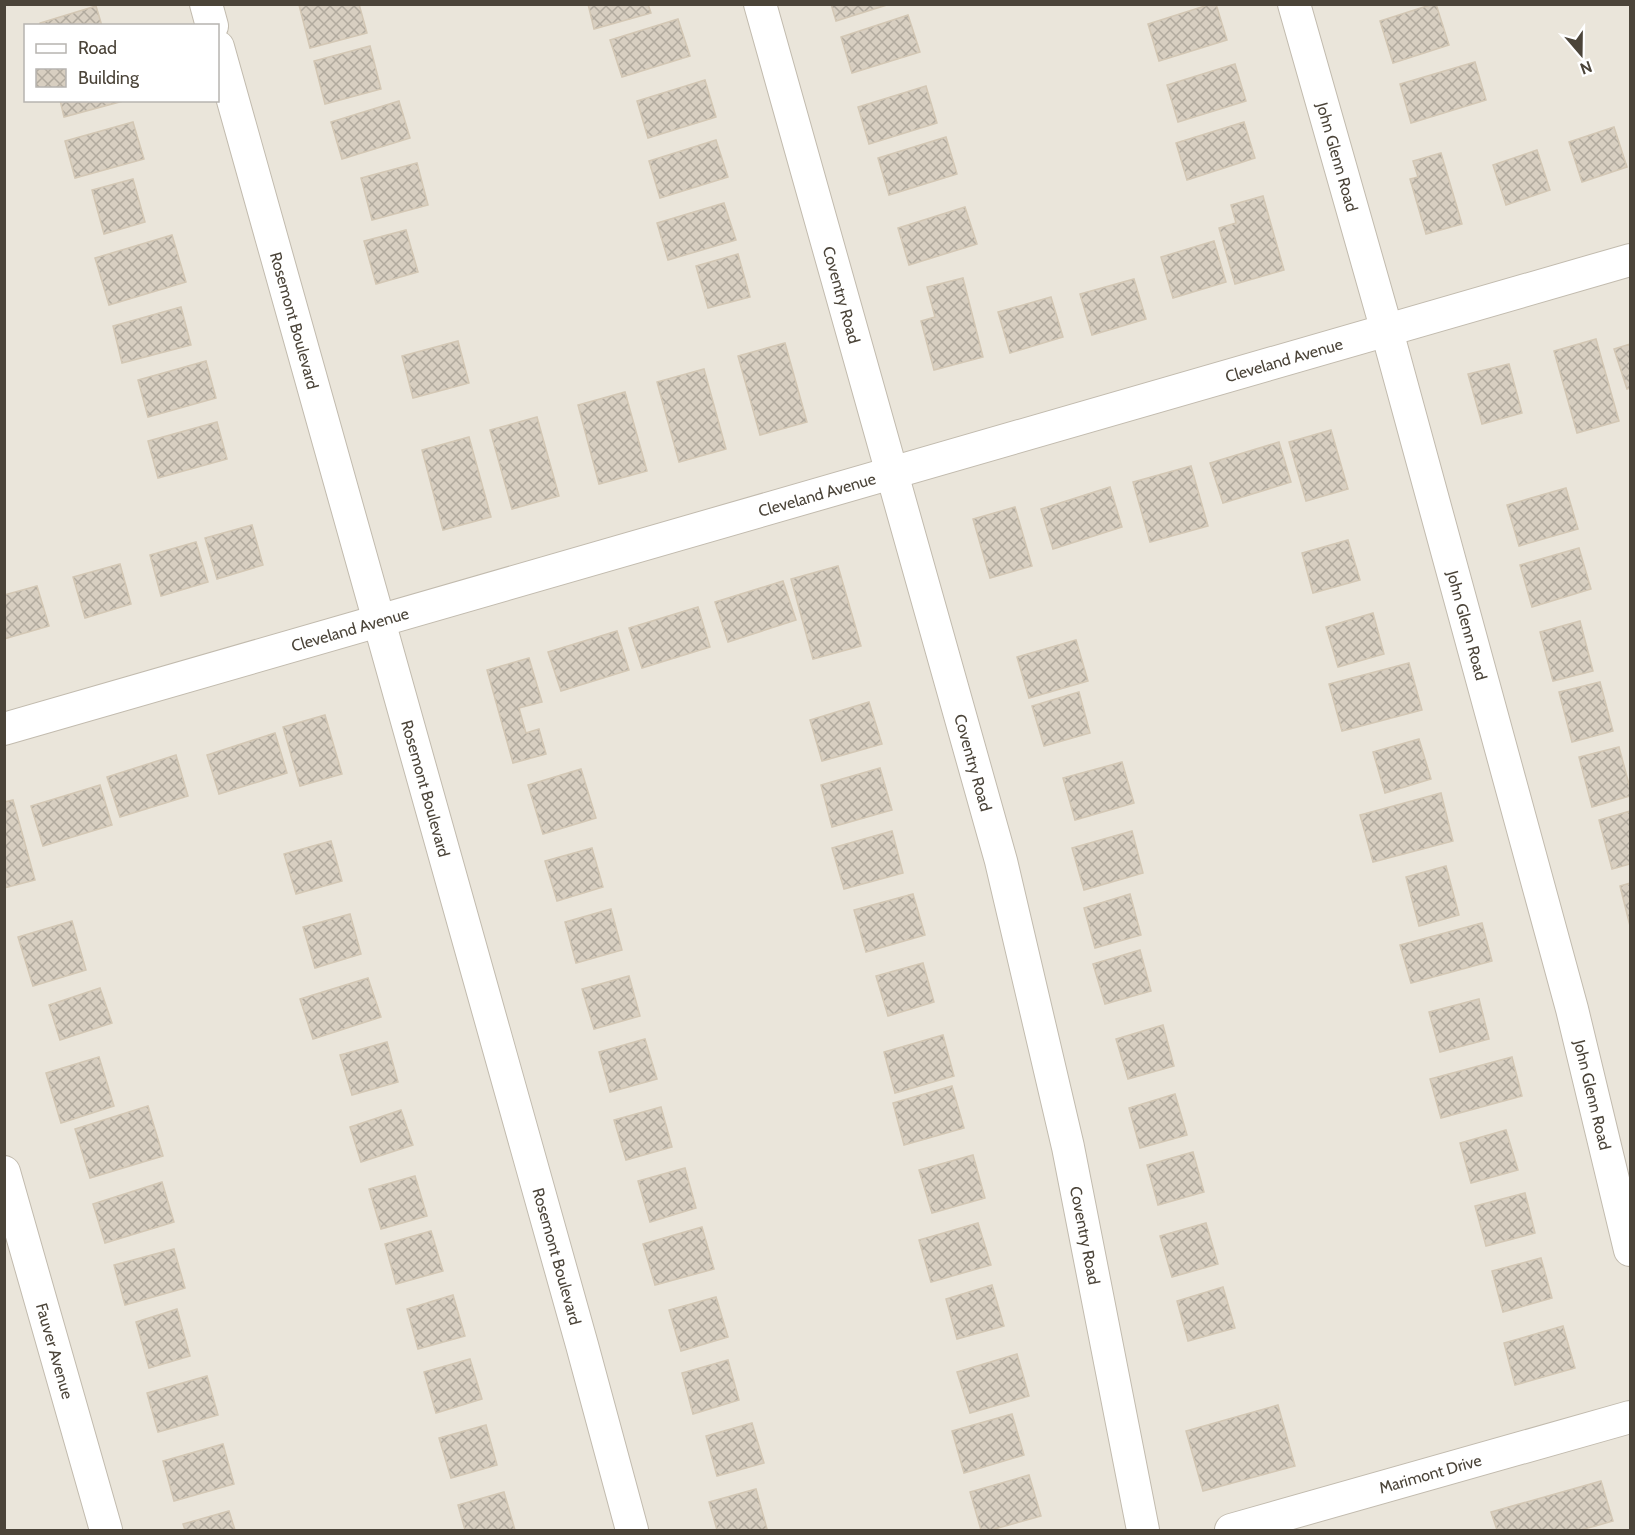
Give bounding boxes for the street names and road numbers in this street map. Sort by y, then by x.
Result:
street label: John Glenn Road [1312,99,1362,214]
street label: Coventry Road [819,244,864,346]
street label: Rosemont Boulevard [266,250,322,391]
street label: Cleveland Avenue [1223,334,1345,386]
street label: Cleveland Avenue [756,469,878,521]
street label: John Glenn Road [1443,568,1491,682]
street label: Cleveland Avenue [289,604,411,656]
street label: Coventry Road [950,712,996,813]
street label: Rosemont Boulevard [397,718,454,859]
street label: John Glenn Road [1570,1037,1615,1152]
street label: Coventry Road [1066,1185,1104,1286]
street label: Rosemont Boulevard [528,1186,585,1327]
street label: Fauver Avenue [32,1301,77,1401]
street label: Marimont Drive [1377,1451,1484,1498]

